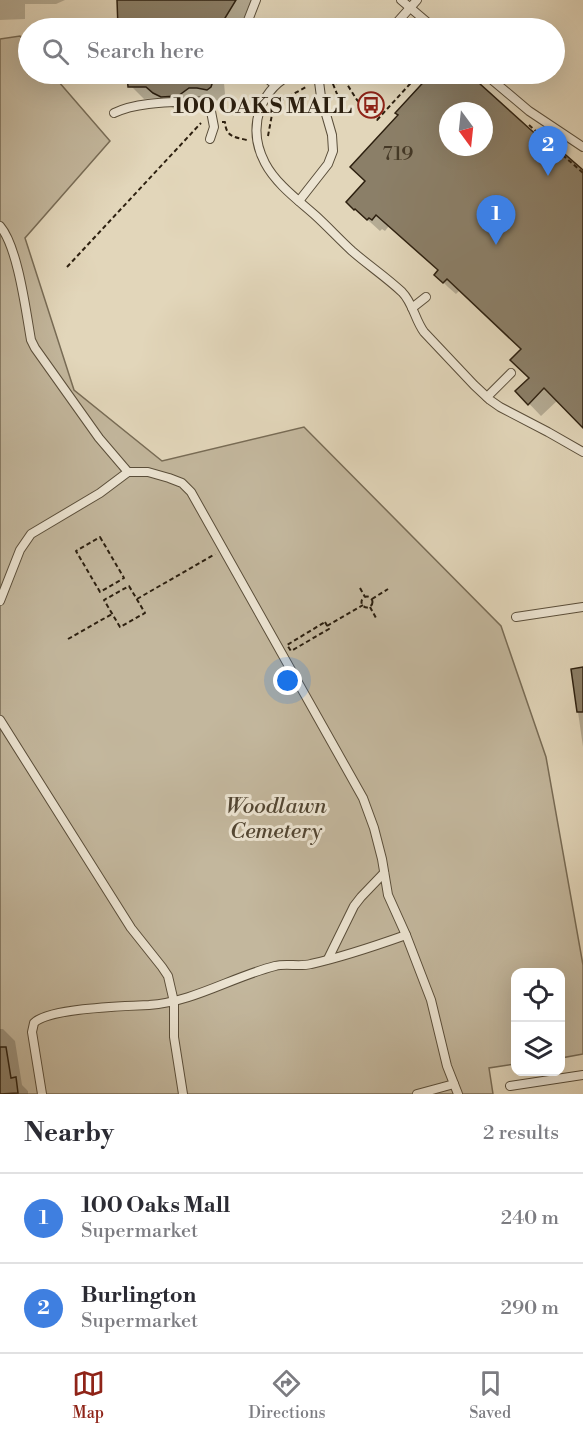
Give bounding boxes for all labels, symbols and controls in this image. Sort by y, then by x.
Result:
search box [18,18,565,84]
icon: search [39,35,72,68]
text: Search here [87,38,204,65]
bus stop icon: 100 OAKS MALL [356,90,386,120]
place label: 100 OAKS MALL [173,93,352,120]
north arrow [439,102,493,156]
pin: 2 [528,126,568,176]
house number: 719 [383,142,413,167]
pin: 1 [476,196,516,245]
your location [273,666,302,695]
park label: Woodlawn Cemetery [225,793,327,845]
map controls [511,968,565,1076]
button: locate [511,968,565,1022]
button: layers [511,1022,565,1076]
text: Nearby [24,1117,114,1149]
text: 2 results [483,1121,559,1146]
text: 100 Oaks Mall [81,1192,230,1219]
text: 1 [39,1206,48,1231]
text: 240 m [501,1206,559,1231]
text: Supermarket [81,1219,198,1244]
text: Burlington [81,1282,196,1309]
text: 2 [37,1296,50,1321]
text: 290 m [501,1296,559,1321]
text: Supermarket [81,1309,198,1334]
tab: Map [72,1367,105,1423]
tab: Directions [248,1367,326,1423]
tab: Saved [469,1367,511,1423]

